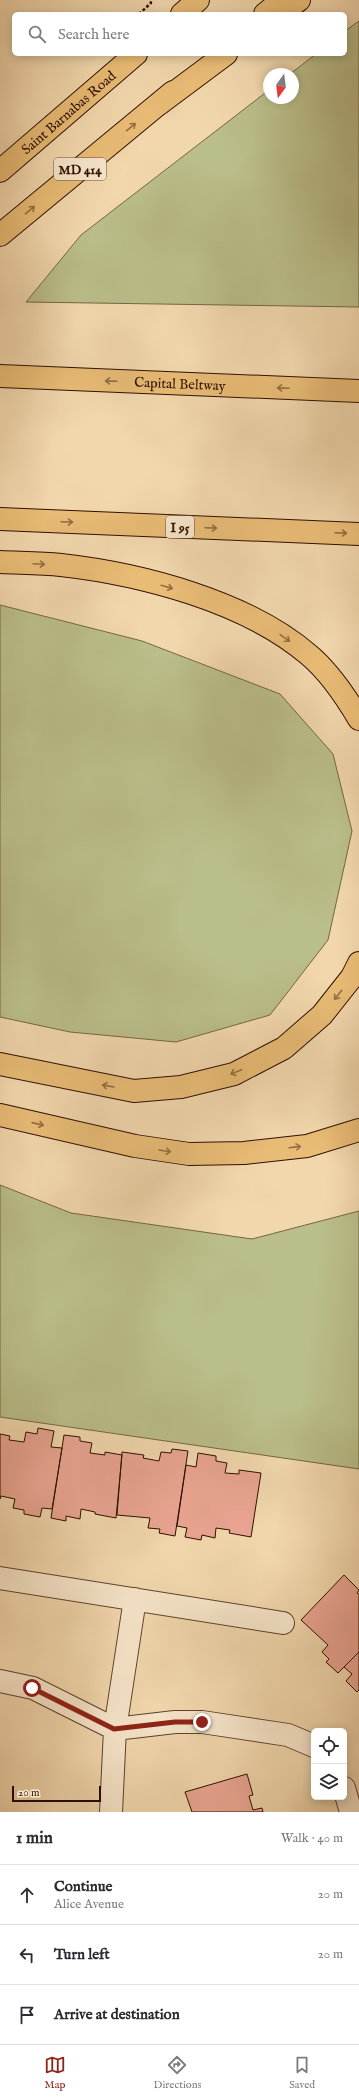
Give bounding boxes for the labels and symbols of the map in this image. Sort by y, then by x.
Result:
street label: Saint Barnabas Road [18,67,120,159]
north arrow [263,68,299,104]
one-way arrow [125,123,136,132]
road number: MD 414 [54,158,106,180]
one-way arrow [25,205,36,214]
street label: Capital Beltway [134,374,226,395]
one-way arrow [105,377,118,384]
one-way arrow [277,384,290,392]
road number: I 95 [166,516,194,538]
one-way arrow [60,518,73,526]
one-way arrow [204,524,217,532]
one-way arrow [334,529,347,537]
one-way arrow [32,560,45,568]
one-way arrow [160,584,173,591]
one-way arrow [279,634,290,642]
one-way arrow [333,990,342,1001]
one-way arrow [230,1069,242,1077]
one-way arrow [102,1082,115,1090]
one-way arrow [31,1121,44,1128]
one-way arrow [288,1144,301,1151]
one-way arrow [158,1147,171,1155]
route start [23,1679,41,1697]
route end [193,1713,211,1731]
scale bar [12,1784,101,1803]

